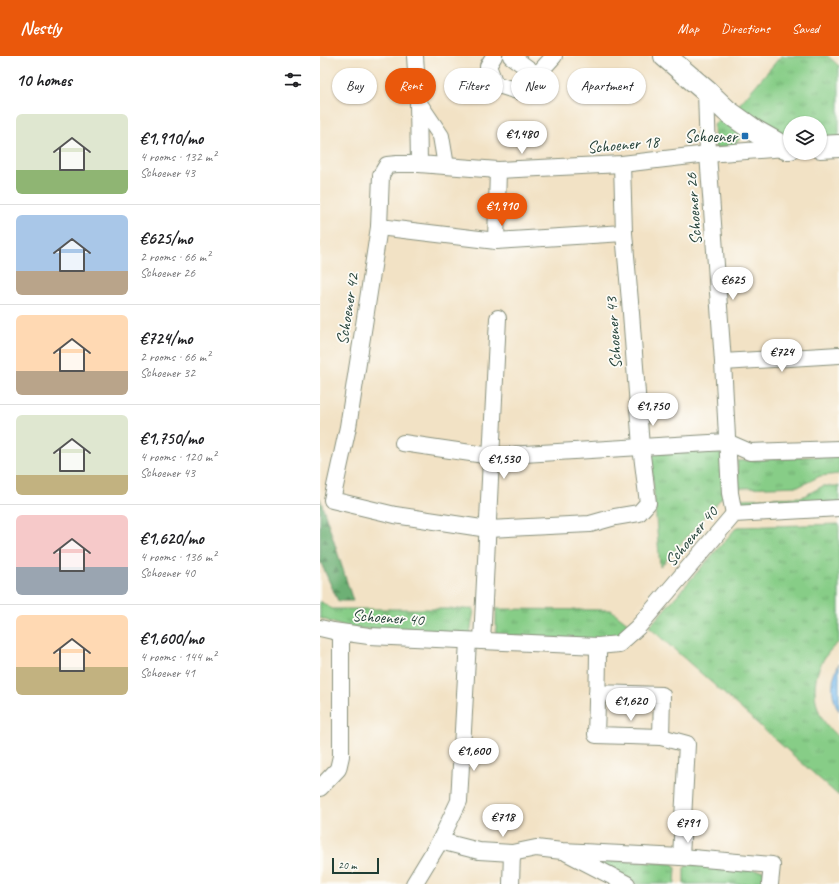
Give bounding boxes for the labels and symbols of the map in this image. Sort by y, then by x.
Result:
pin: €1,480 [489,121,555,155]
place label: Schoener [685,126,739,147]
street label: Schoener 18 [586,131,662,158]
marker: Schoener [740,131,750,141]
street label: Schoener 26 [680,171,706,246]
pin: €1,910 [469,193,535,227]
pin: €625 [709,267,757,301]
street label: Schoener 42 [331,271,364,346]
street label: Schoener 43 [600,295,626,370]
pin: €724 [758,339,806,373]
pin: €1,750 [620,393,686,427]
pin: €1,530 [471,446,537,480]
street label: Schoener 40 [660,501,723,571]
street label: Schoener 40 [351,605,426,631]
pin: €1,620 [598,688,664,722]
pin: €1,600 [441,738,507,772]
pin: €718 [479,804,527,838]
pin: €791 [664,810,712,844]
scale bar [332,856,379,875]

